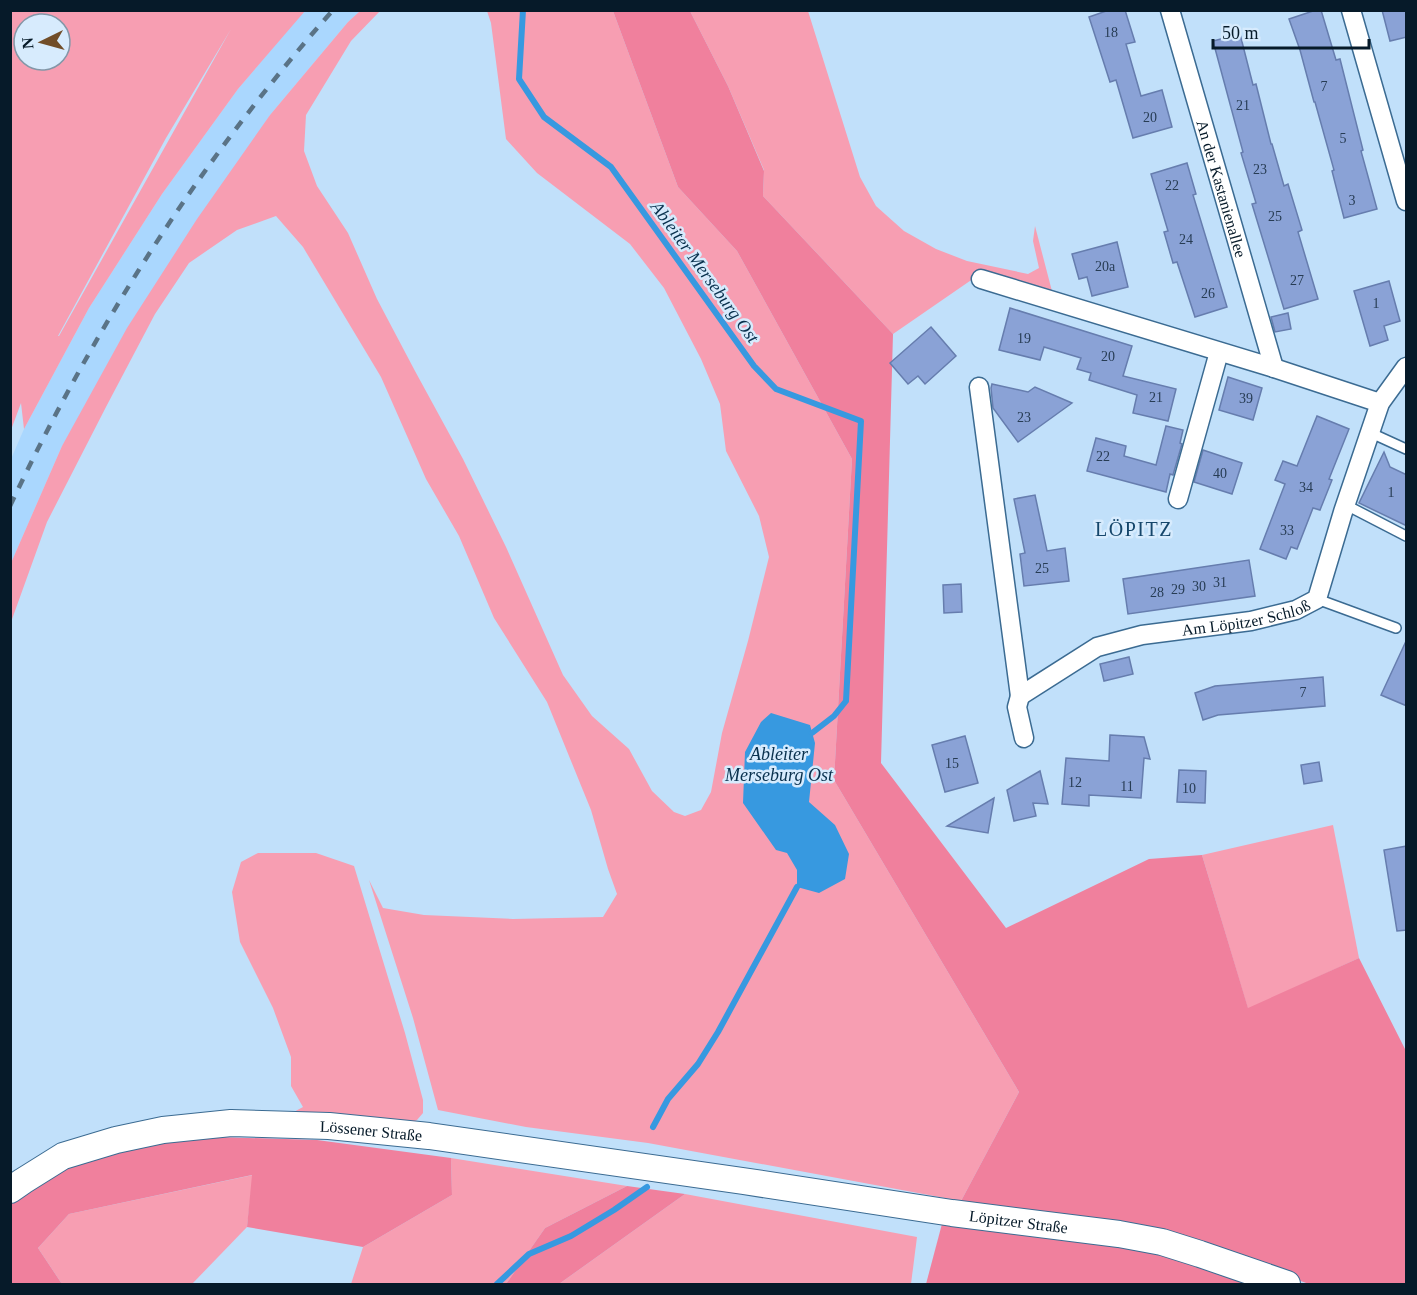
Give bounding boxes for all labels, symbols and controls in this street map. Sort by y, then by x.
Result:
north arrow [12,12,72,72]
scale bar [1213,12,1369,50]
text: 50 m [1222,23,1259,43]
house number: 18 [1104,25,1118,40]
text: N [19,36,37,50]
house number: 7 [1321,79,1328,94]
house number: 21 [1236,98,1250,113]
house number: 20 [1143,110,1157,125]
street label: An der Kastanienallee [1194,118,1250,259]
house number: 5 [1340,131,1347,146]
house number: 23 [1253,162,1267,177]
house number: 22 [1165,178,1179,193]
house number: 3 [1349,193,1356,208]
water label: Ableiter Merseburg Ost [646,196,764,348]
house number: 25 [1268,209,1282,224]
house number: 24 [1179,232,1193,247]
house number: 20a [1095,259,1116,274]
house number: 27 [1290,273,1304,288]
house number: 26 [1201,286,1215,301]
house number: 1 [1373,296,1380,311]
house number: 19 [1017,331,1031,346]
house number: 20 [1101,349,1115,364]
house number: 21 [1149,390,1163,405]
house number: 39 [1239,391,1253,406]
house number: 23 [1017,410,1031,425]
house number: 22 [1096,449,1110,464]
house number: 40 [1213,466,1227,481]
house number: 34 [1299,480,1313,495]
house number: 1 [1388,485,1395,500]
district label: LÖPITZ [1095,518,1173,540]
house number: 33 [1280,523,1294,538]
house number: 25 [1035,561,1049,576]
house number: 31 [1213,575,1227,590]
house number: 30 [1192,579,1206,594]
house number: 29 [1171,582,1185,597]
house number: 28 [1150,585,1164,600]
street label: Am Löpitzer Schloß [1181,596,1313,638]
house number: 7 [1300,685,1307,700]
water label: Ableiter Merseburg Ost [724,744,834,785]
house number: 15 [945,756,959,771]
house number: 12 [1068,775,1082,790]
house number: 11 [1120,779,1134,794]
house number: 10 [1182,781,1196,796]
street label: Lössener Straße [320,1117,423,1144]
street label: Löpitzer Straße [968,1207,1069,1236]

